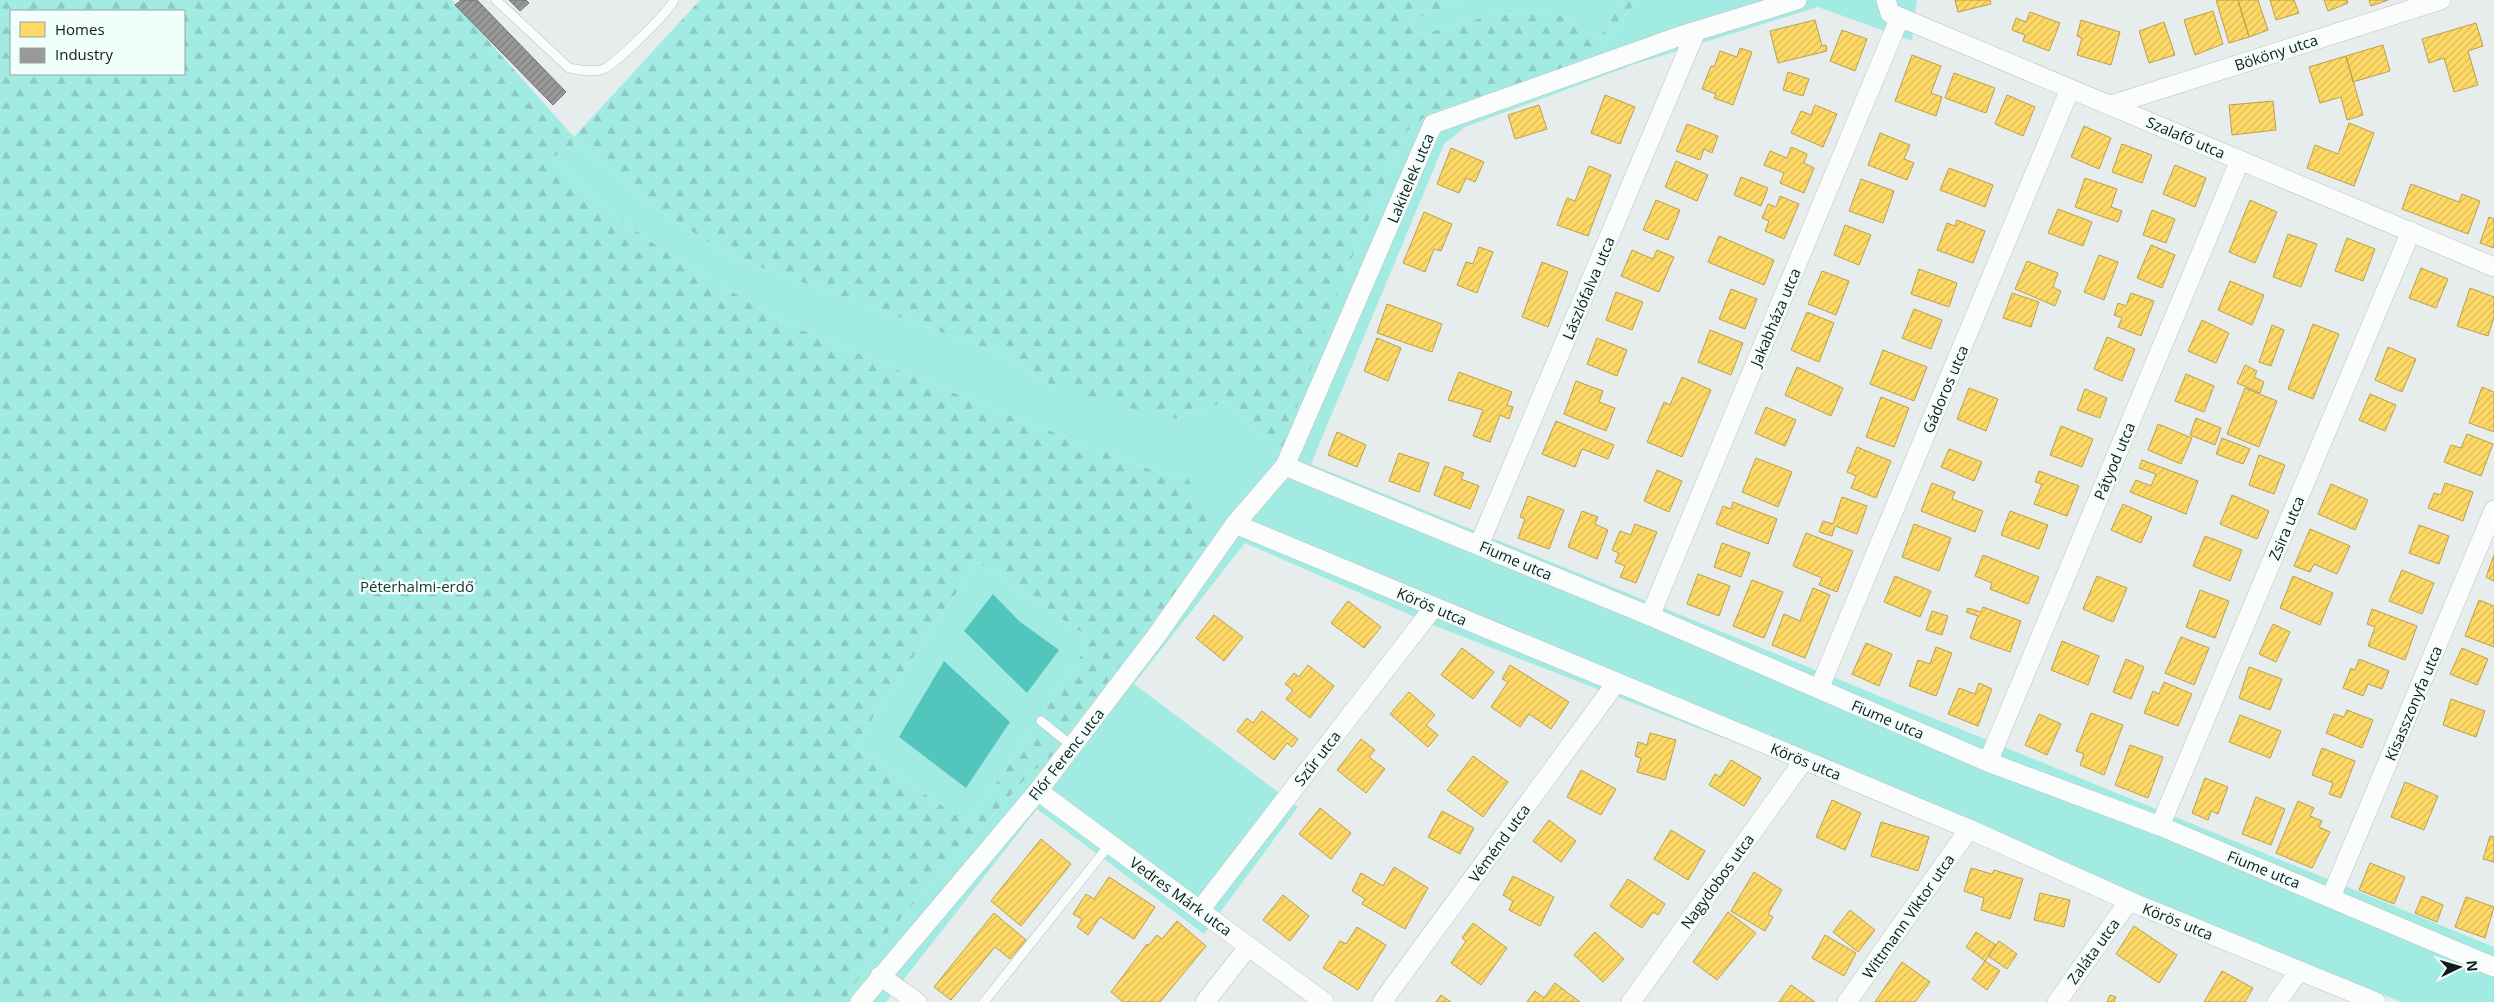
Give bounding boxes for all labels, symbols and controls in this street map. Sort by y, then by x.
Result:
legend [10,10,185,75]
text: Homes [55,19,105,39]
street label: Bököny utca [2232,29,2320,75]
text: Industry [55,44,113,64]
street label: Szalafő utca [2144,111,2228,163]
street label: Lakitelek utca [1382,130,1438,226]
street label: Lászlófalva utca [1557,233,1619,343]
street label: Jakabháza utca [1745,265,1805,371]
street label: Gádoros utca [1917,342,1973,436]
street label: Pátyod utca [2089,419,2139,503]
street label: Zsira utca [2264,493,2308,563]
street label: Fiume utca [1477,536,1555,584]
park label: Péterhalmi-erdő [360,576,474,596]
street label: Körös utca [1394,582,1470,630]
street label: Kisasszonyfa utca [2380,643,2446,763]
street label: Fiume utca [1849,695,1927,743]
street label: Flór Ferenc utca [1024,704,1108,804]
street label: Szűr utca [1289,726,1345,790]
street label: Körös utca [1768,738,1844,784]
street label: Véménd utca [1464,800,1534,886]
street label: Nagydobos utca [1676,829,1758,933]
street label: Fiume utca [2225,845,2303,893]
street label: Wittmann Viktor utca [1857,850,1959,982]
street label: Vedres Márk utca [1126,852,1236,940]
street label: Körös utca [2140,898,2216,944]
street label: Zaláta utca [2062,914,2124,988]
north arrow [2434,942,2484,992]
text: N [2462,959,2482,972]

